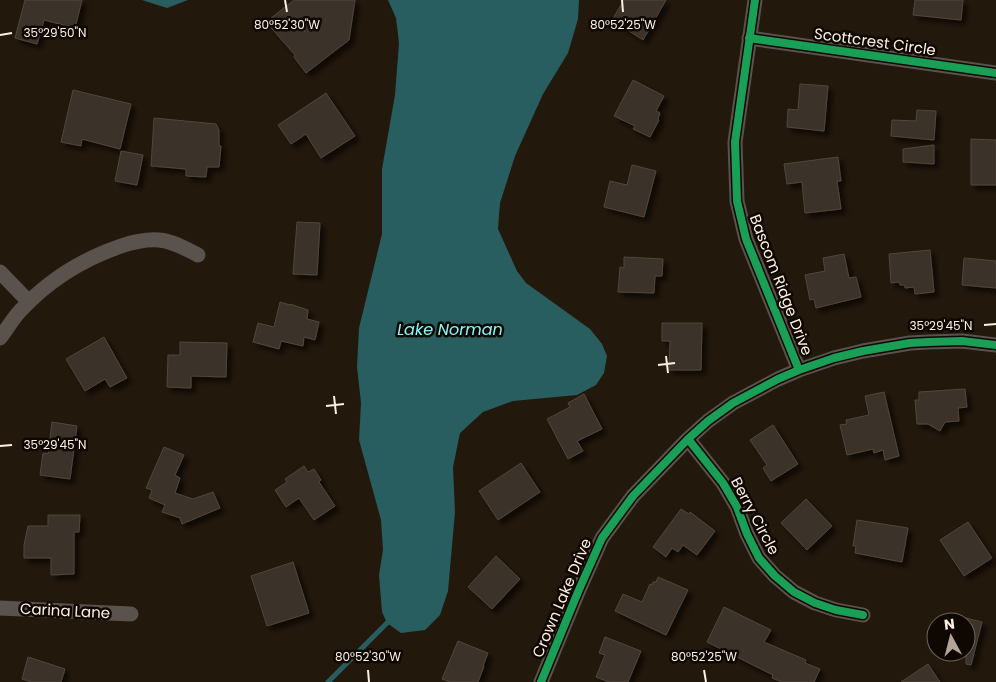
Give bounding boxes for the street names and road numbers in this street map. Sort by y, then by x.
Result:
street label: Scottcrest Circle [813,23,937,60]
street label: Bascom Ridge Drive [745,211,818,358]
street label: Berry Circle [726,473,785,558]
street label: Crown Lake Drive [527,535,596,661]
street label: Carina Lane [19,598,111,623]

